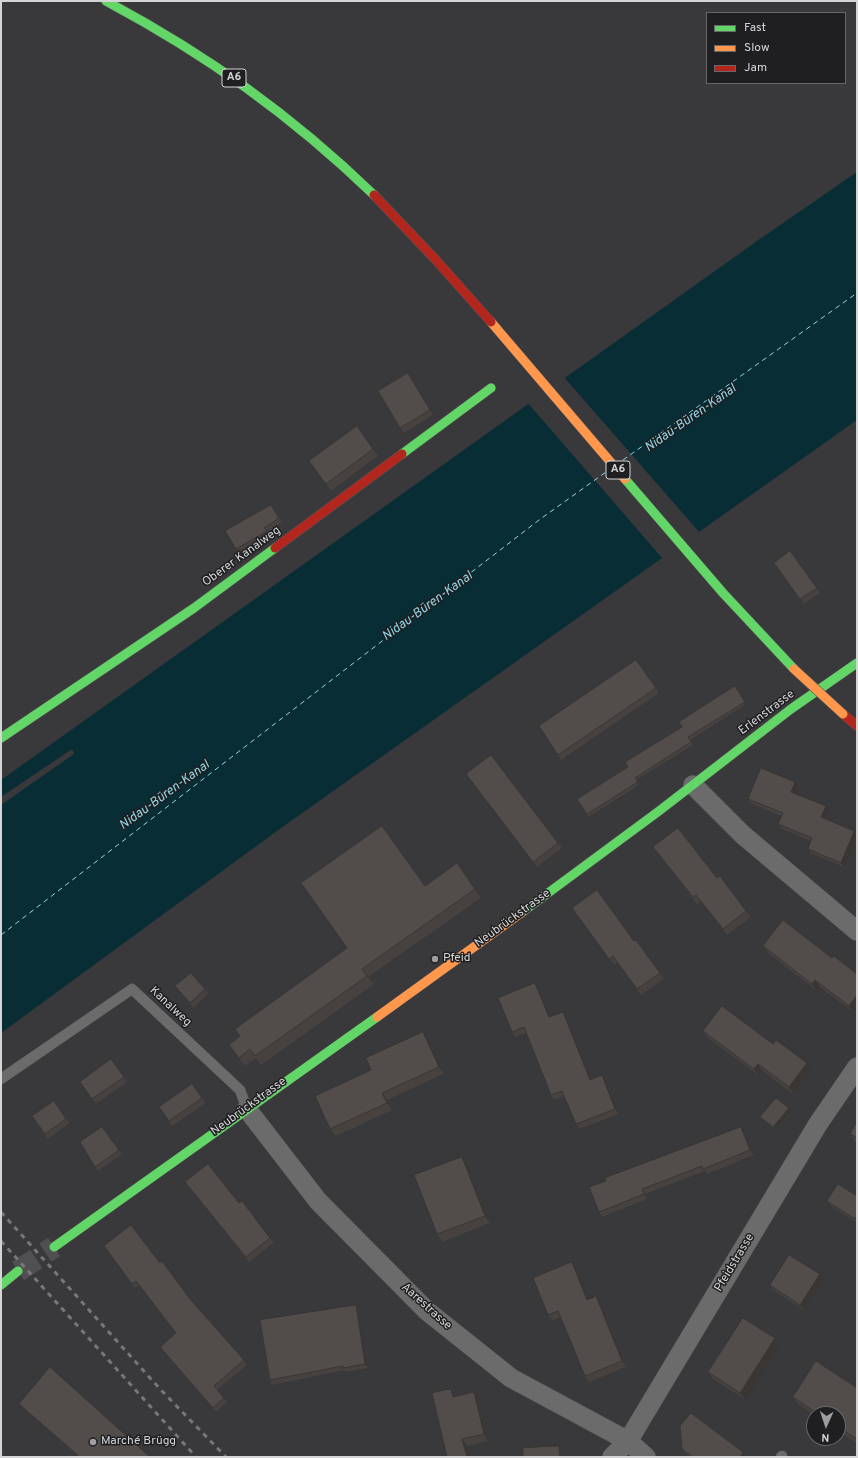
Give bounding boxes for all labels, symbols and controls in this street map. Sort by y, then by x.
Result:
legend [706,12,846,84]
text: Fast [744,20,766,36]
text: Slow [744,40,770,56]
text: Jam [744,60,767,76]
road number: A6 [222,69,246,87]
water label: Nidau-Büren-Kanal [642,382,740,456]
road number: A6 [606,461,630,479]
street label: Oberer Kanalweg [200,524,284,590]
water label: Nidau-Büren-Kanal [380,569,476,645]
street label: Erlenstrasse [736,687,798,739]
water label: Nidau-Büren-Kanal [117,758,213,834]
street label: Neubrückstrasse [472,887,554,951]
place label: Pfeid [443,952,471,966]
marker: Pfeid [430,954,440,964]
street label: Kanalweg [146,984,194,1030]
street label: Neubrückstrasse [208,1075,290,1139]
street label: Pfeidstrasse [712,1231,758,1295]
street label: Aarestrasse [398,1281,454,1333]
north arrow [806,1406,846,1446]
text: N [821,1430,830,1444]
place label: Marché Brügg [101,1435,176,1449]
marker: Marché Brügg [88,1437,98,1447]

